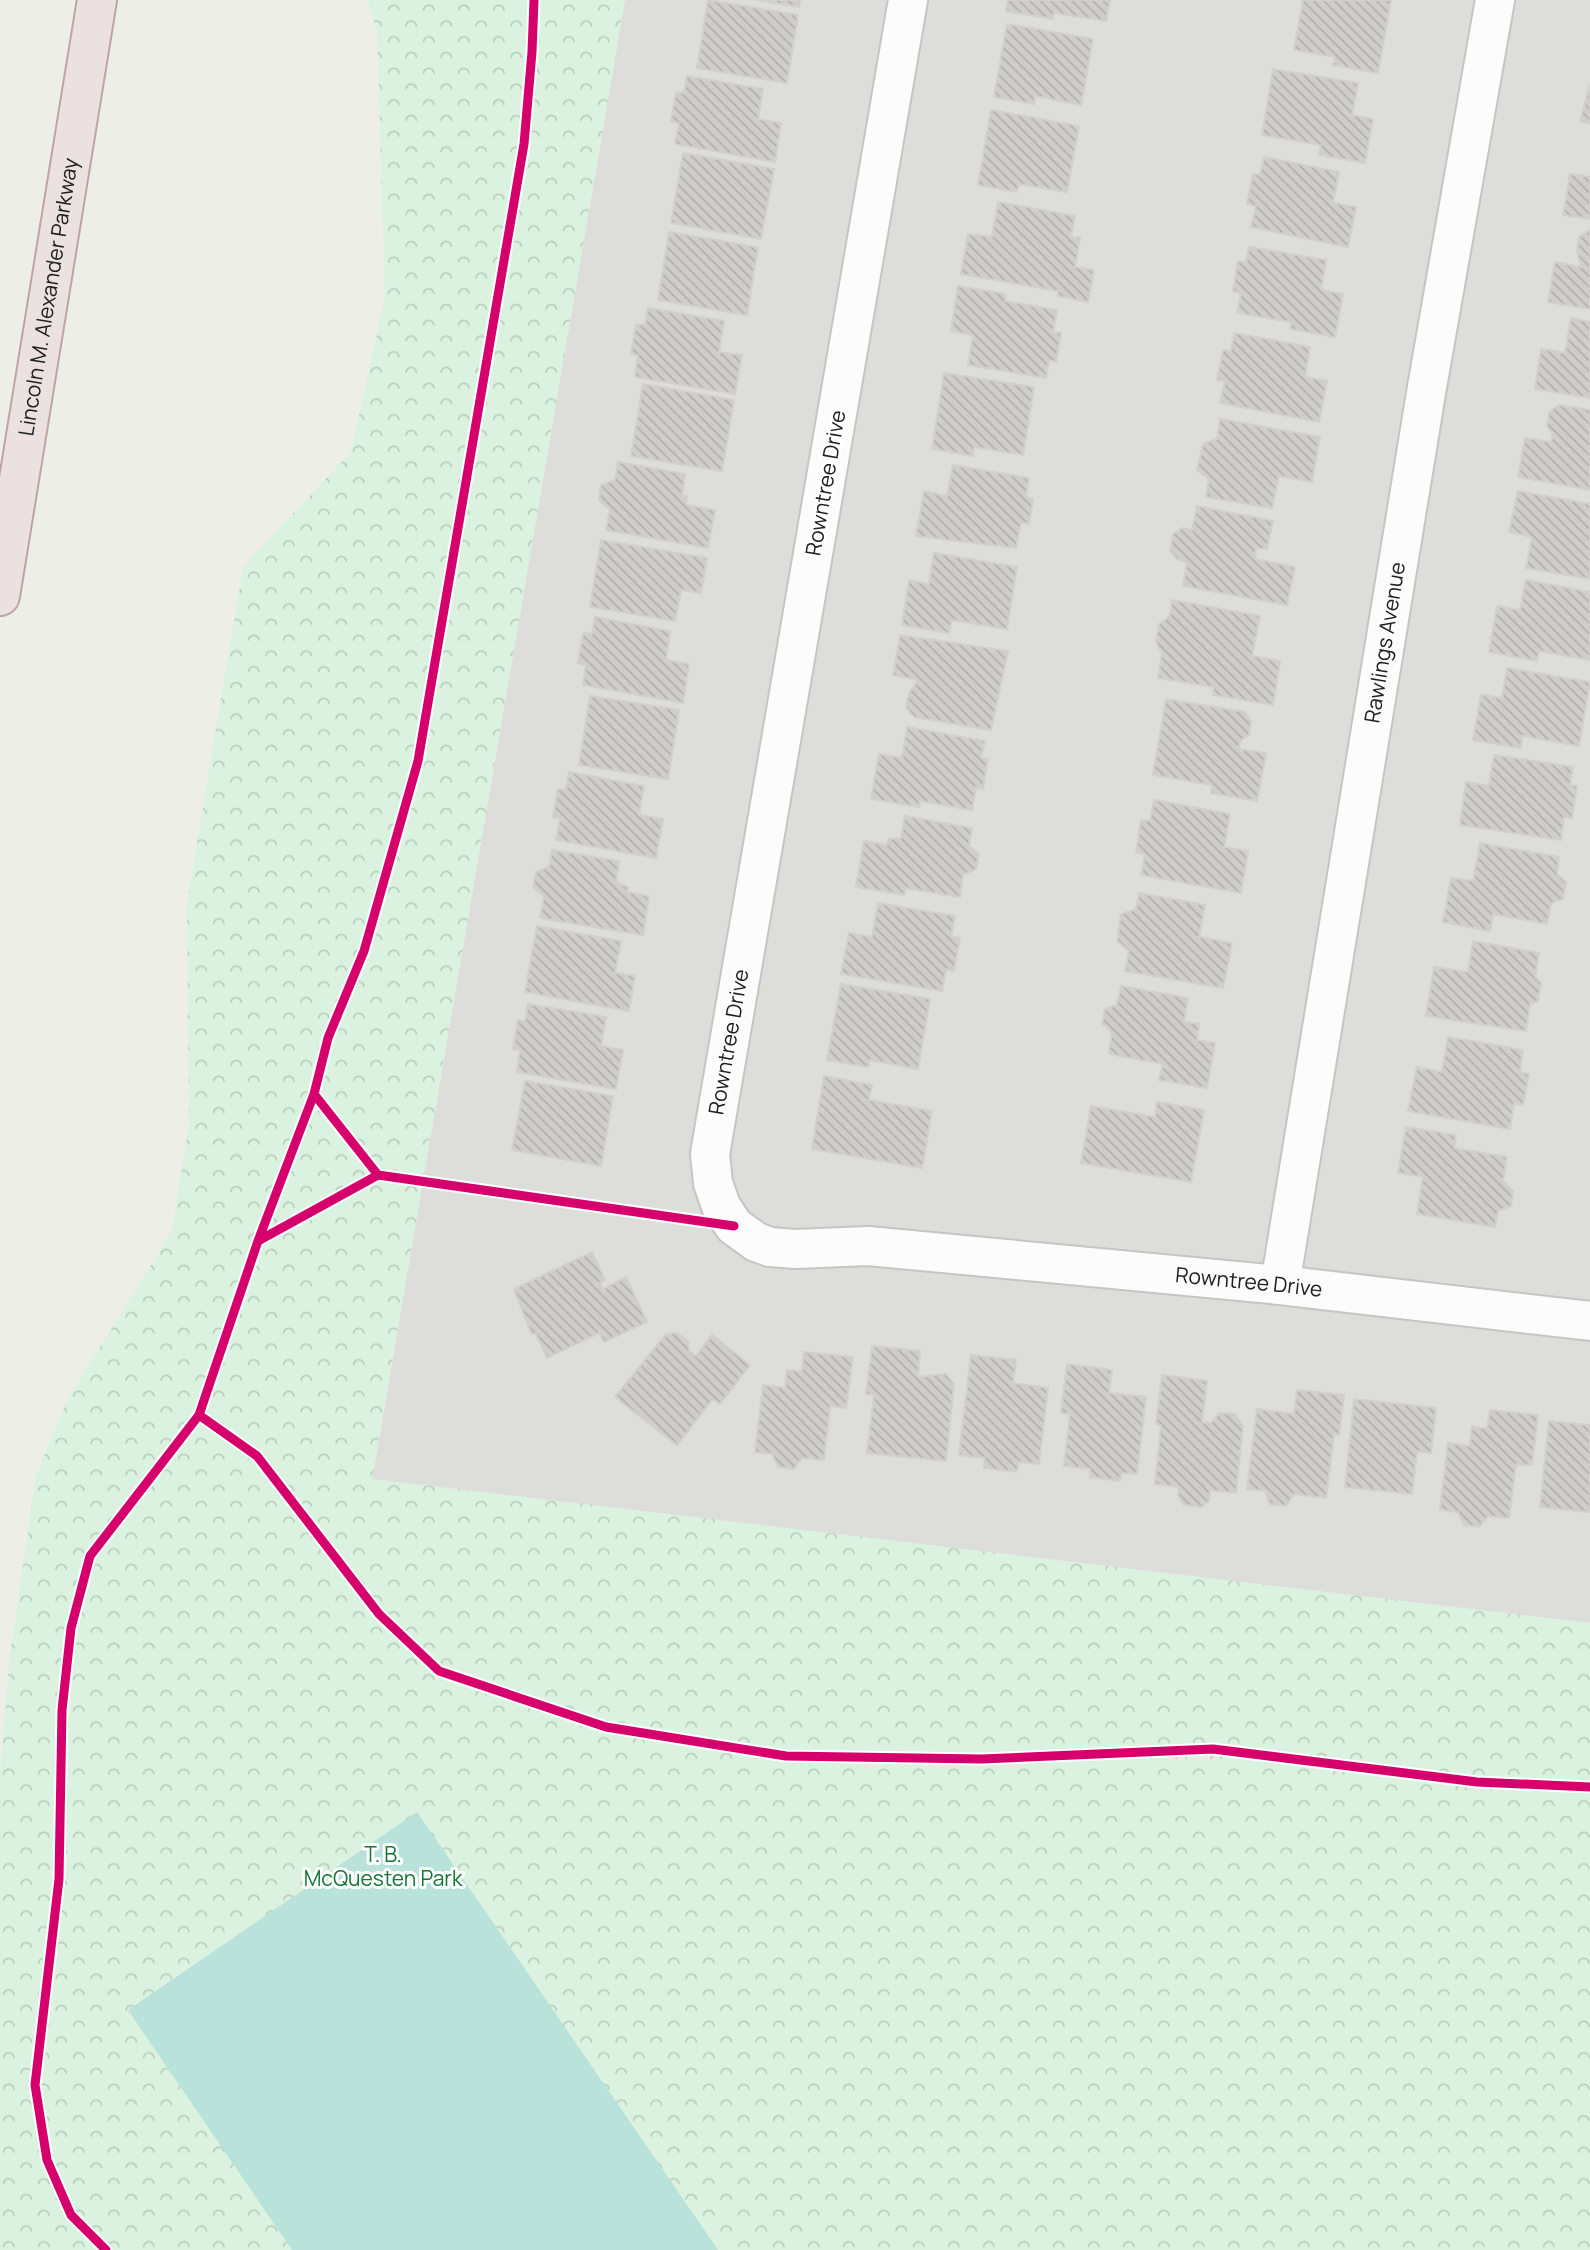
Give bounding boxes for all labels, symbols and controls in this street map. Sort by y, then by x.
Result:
street label: Lincoln M. Alexander Parkway [11,156,84,438]
street label: Rowntree Drive [798,408,852,558]
street label: Rawlings Avenue [1357,560,1411,725]
street label: Rowntree Drive [701,967,755,1117]
street label: Rowntree Drive [1174,1260,1324,1303]
park label: T. B. McQuesten Park [304,1840,463,1892]

